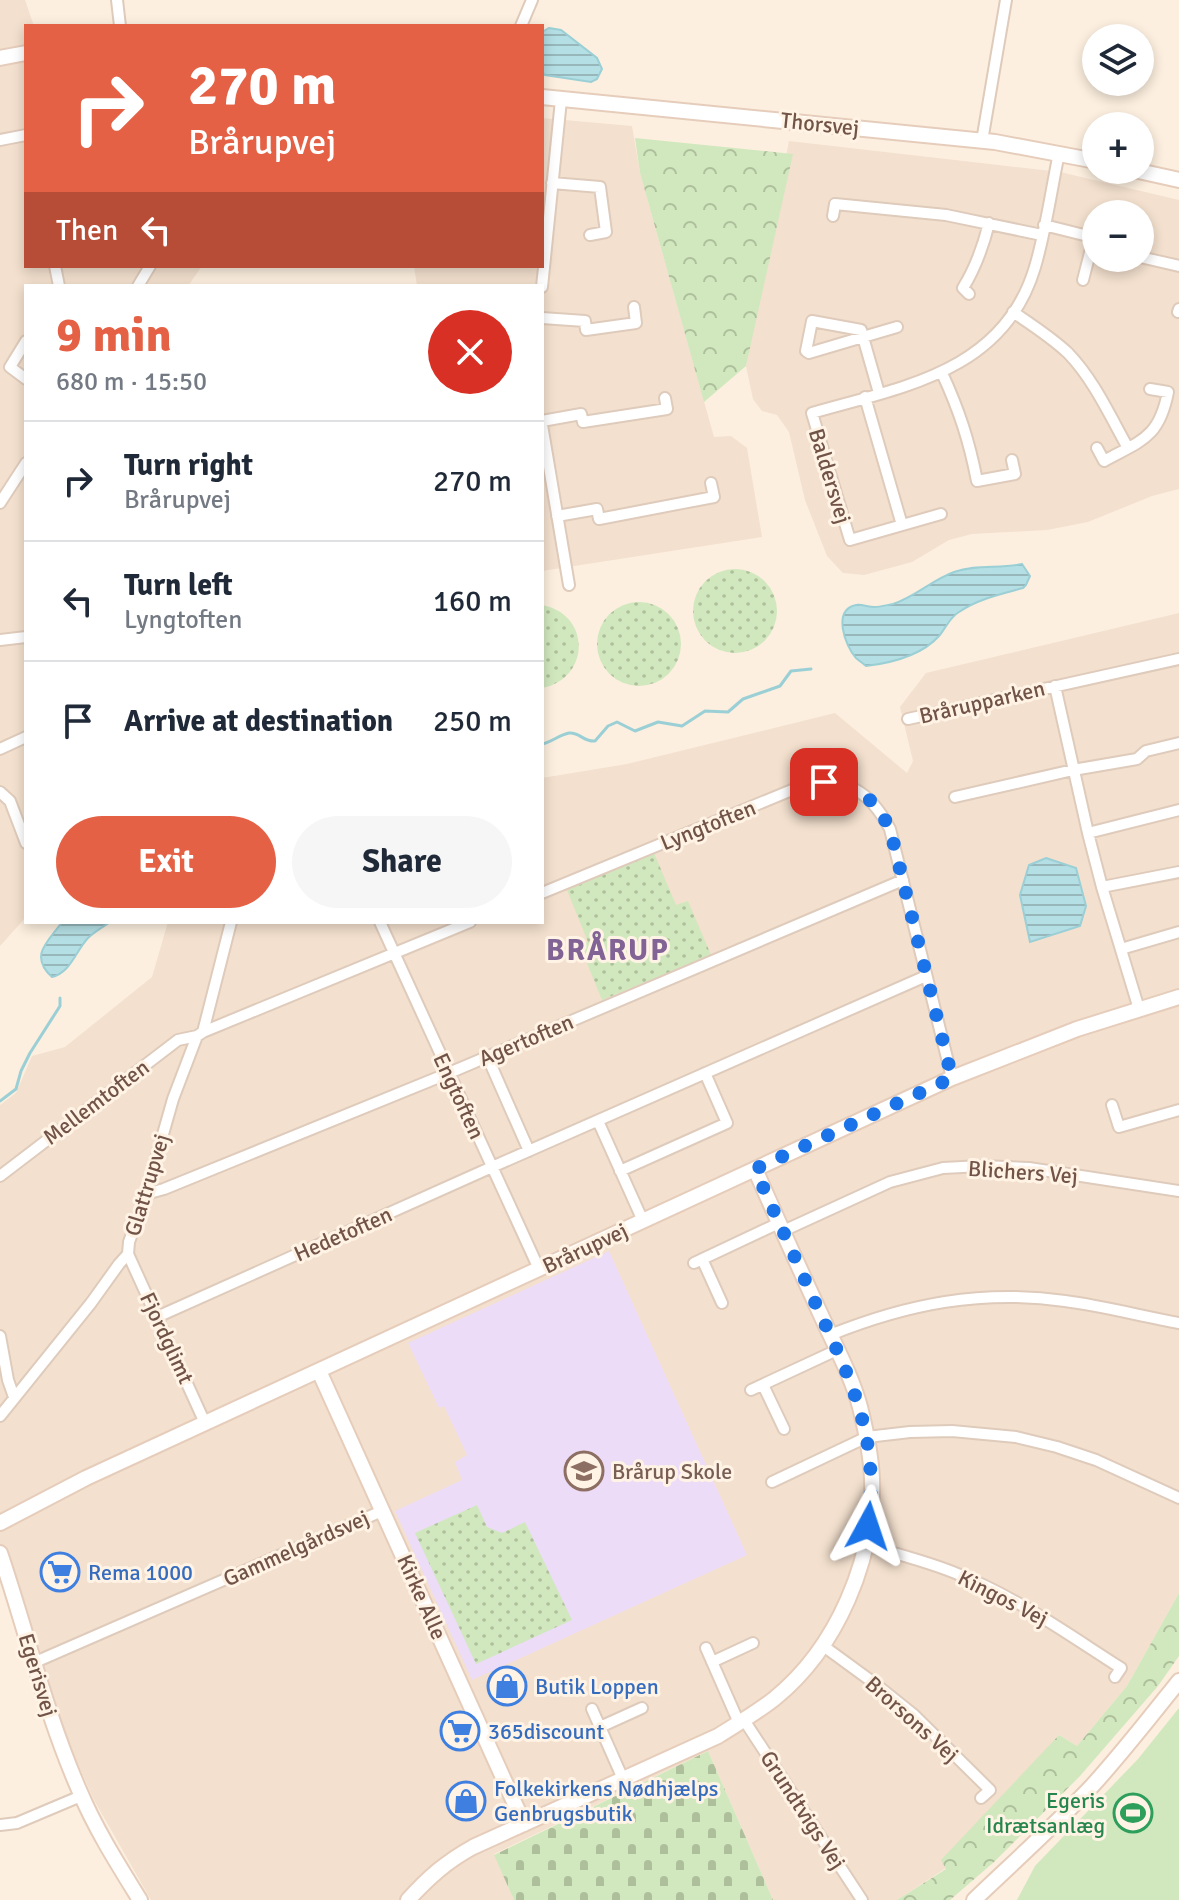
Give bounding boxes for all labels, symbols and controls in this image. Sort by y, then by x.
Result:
map controls [1082,24,1154,272]
button: layers [1082,24,1154,96]
text: 270 m [188,51,336,120]
icon: right [56,56,160,160]
street label: Thorsvej [779,106,861,142]
button: + [1082,112,1154,184]
text: Brårupvej [188,120,336,165]
button: − [1082,200,1154,272]
icon: left [134,208,178,252]
text: Then [56,212,118,249]
text: 9 min [56,306,172,365]
button: close [428,310,512,394]
text: 680 m · 15:50 [56,366,207,398]
street label: Baldersvej [803,425,857,527]
text: Turn right [124,447,253,484]
icon: right [56,459,100,503]
text: 270 m [433,463,512,500]
text: Brårupvej [124,484,231,516]
text: Turn left [124,567,233,604]
icon: left [56,579,100,623]
text: 160 m [433,583,512,620]
text: Lyngtoften [124,604,243,636]
street label: Brårupparken [916,674,1048,730]
icon: arrive [56,699,100,743]
text: Arrive at destination [124,703,393,740]
text: 250 m [433,703,512,740]
pin [790,748,858,816]
icon: arrive [802,760,846,804]
street label: Lyngtoften [656,794,760,856]
button: Exit [56,816,276,908]
button: Share [292,816,512,908]
district label: BRÅRUP [546,931,670,969]
street label: Agertoften [474,1008,578,1072]
street label: Engtoften [427,1049,491,1143]
street label: Mellemtoften [38,1053,154,1151]
street label: Glattrupvej [119,1131,175,1239]
street label: Blichers Vej [967,1155,1079,1189]
street label: Hedetoften [290,1200,396,1268]
street label: Brårupvej [538,1217,632,1279]
street label: Fjordglimt [134,1288,200,1388]
school or university icon: Brårup Skole [563,1450,605,1492]
place label: Brårup Skole [612,1458,732,1485]
position arrow [826,1484,910,1568]
street label: Gammelgårdsvej [219,1504,373,1592]
street label: Kirke Alle [391,1550,453,1644]
supermarket icon: Rema 1000 [39,1551,81,1593]
place label: Rema 1000 [88,1559,193,1586]
street label: Kingos Vej [954,1564,1052,1632]
street label: Egerisvej [13,1630,63,1720]
shop icon: Butik Loppen [486,1665,528,1707]
street label: Brorsons Vej [860,1670,964,1768]
place label: Butik Loppen [535,1673,659,1700]
supermarket icon: 365discount [439,1710,481,1752]
place label: 365discount [488,1718,605,1745]
street label: Grundtvigs Vej [755,1745,851,1875]
place label: Folkekirkens Nødhjælps Genbrugsbutik [494,1775,719,1827]
shop icon: Folkekirkens Nødhjælps Genbrugsbutik [445,1780,487,1822]
place label: Egeris Idrætsanlæg [986,1787,1105,1839]
sports icon: Egeris Idrætsanlæg [1112,1792,1154,1834]

